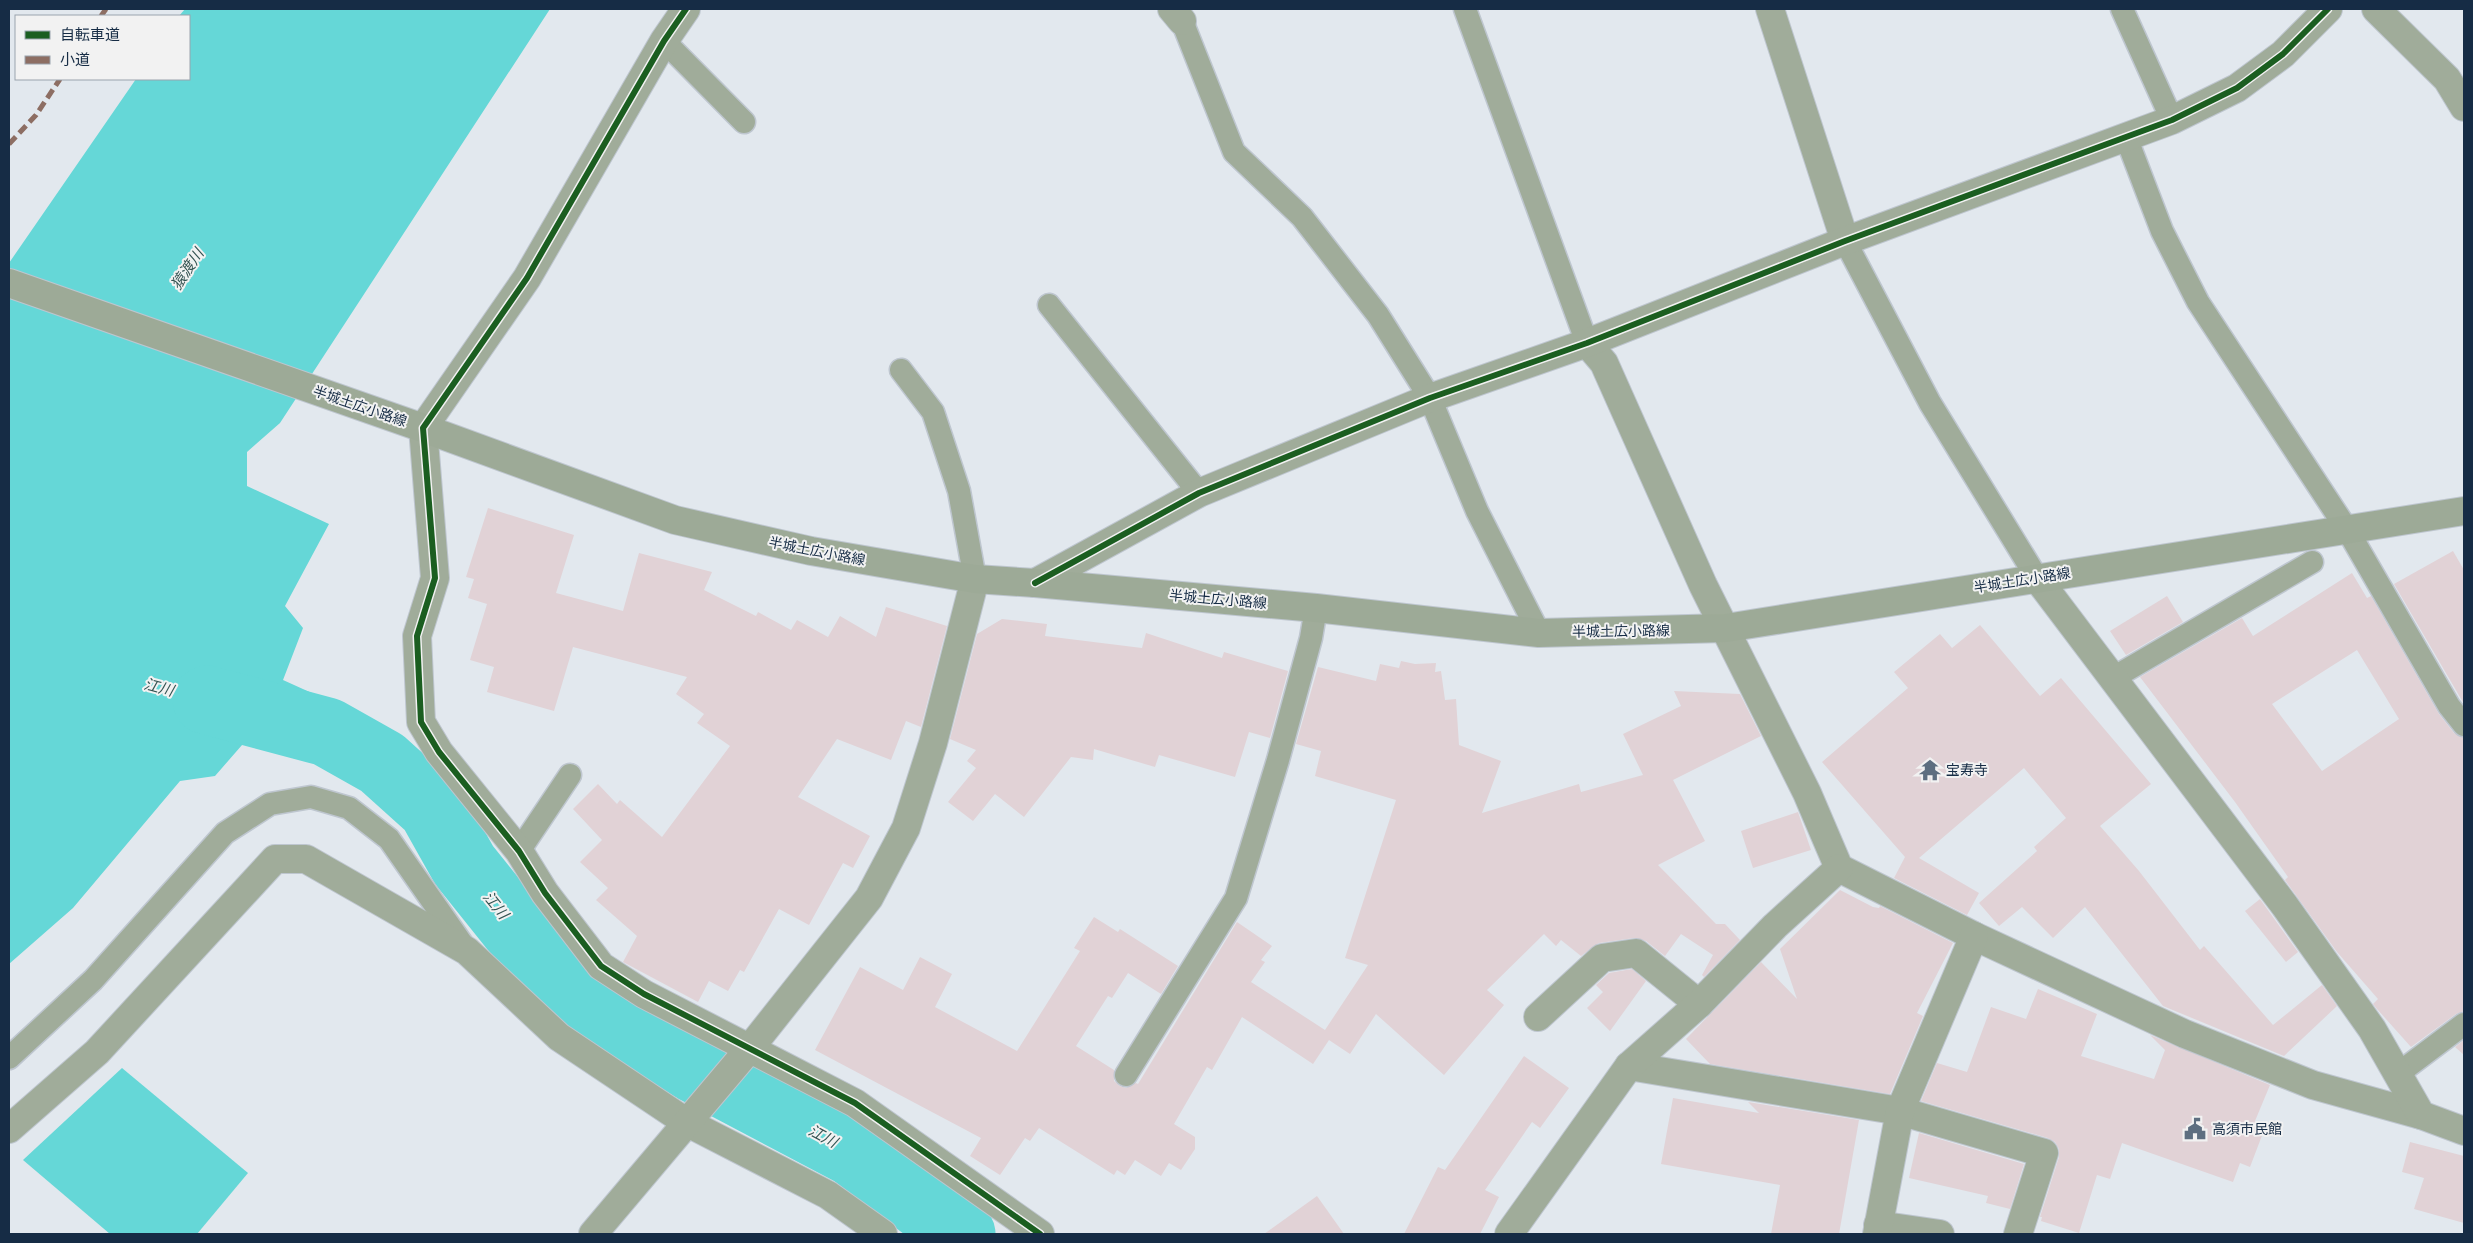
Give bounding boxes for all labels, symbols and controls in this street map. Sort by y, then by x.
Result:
legend [15,15,190,80]
text: 自転車道 [60,25,120,44]
text: 小道 [60,50,90,69]
water label: 猿渡川 [167,243,209,293]
street label: 半城土広小路線 [311,382,409,430]
street label: 半城土広小路線 [767,533,867,569]
street label: 半城土広小路線 [1972,563,2072,597]
street label: 半城土広小路線 [1168,586,1268,612]
street label: 半城土広小路線 [1572,621,1670,641]
water label: 江川 [142,674,178,701]
temple icon: 宝寿寺 [1917,757,1943,783]
place label: 宝寿寺 [1946,761,1988,779]
water label: 江川 [479,887,514,924]
public building icon: 高須市民館 [2182,1116,2208,1142]
place label: 高須市民館 [2212,1120,2282,1138]
water label: 江川 [805,1121,842,1152]

